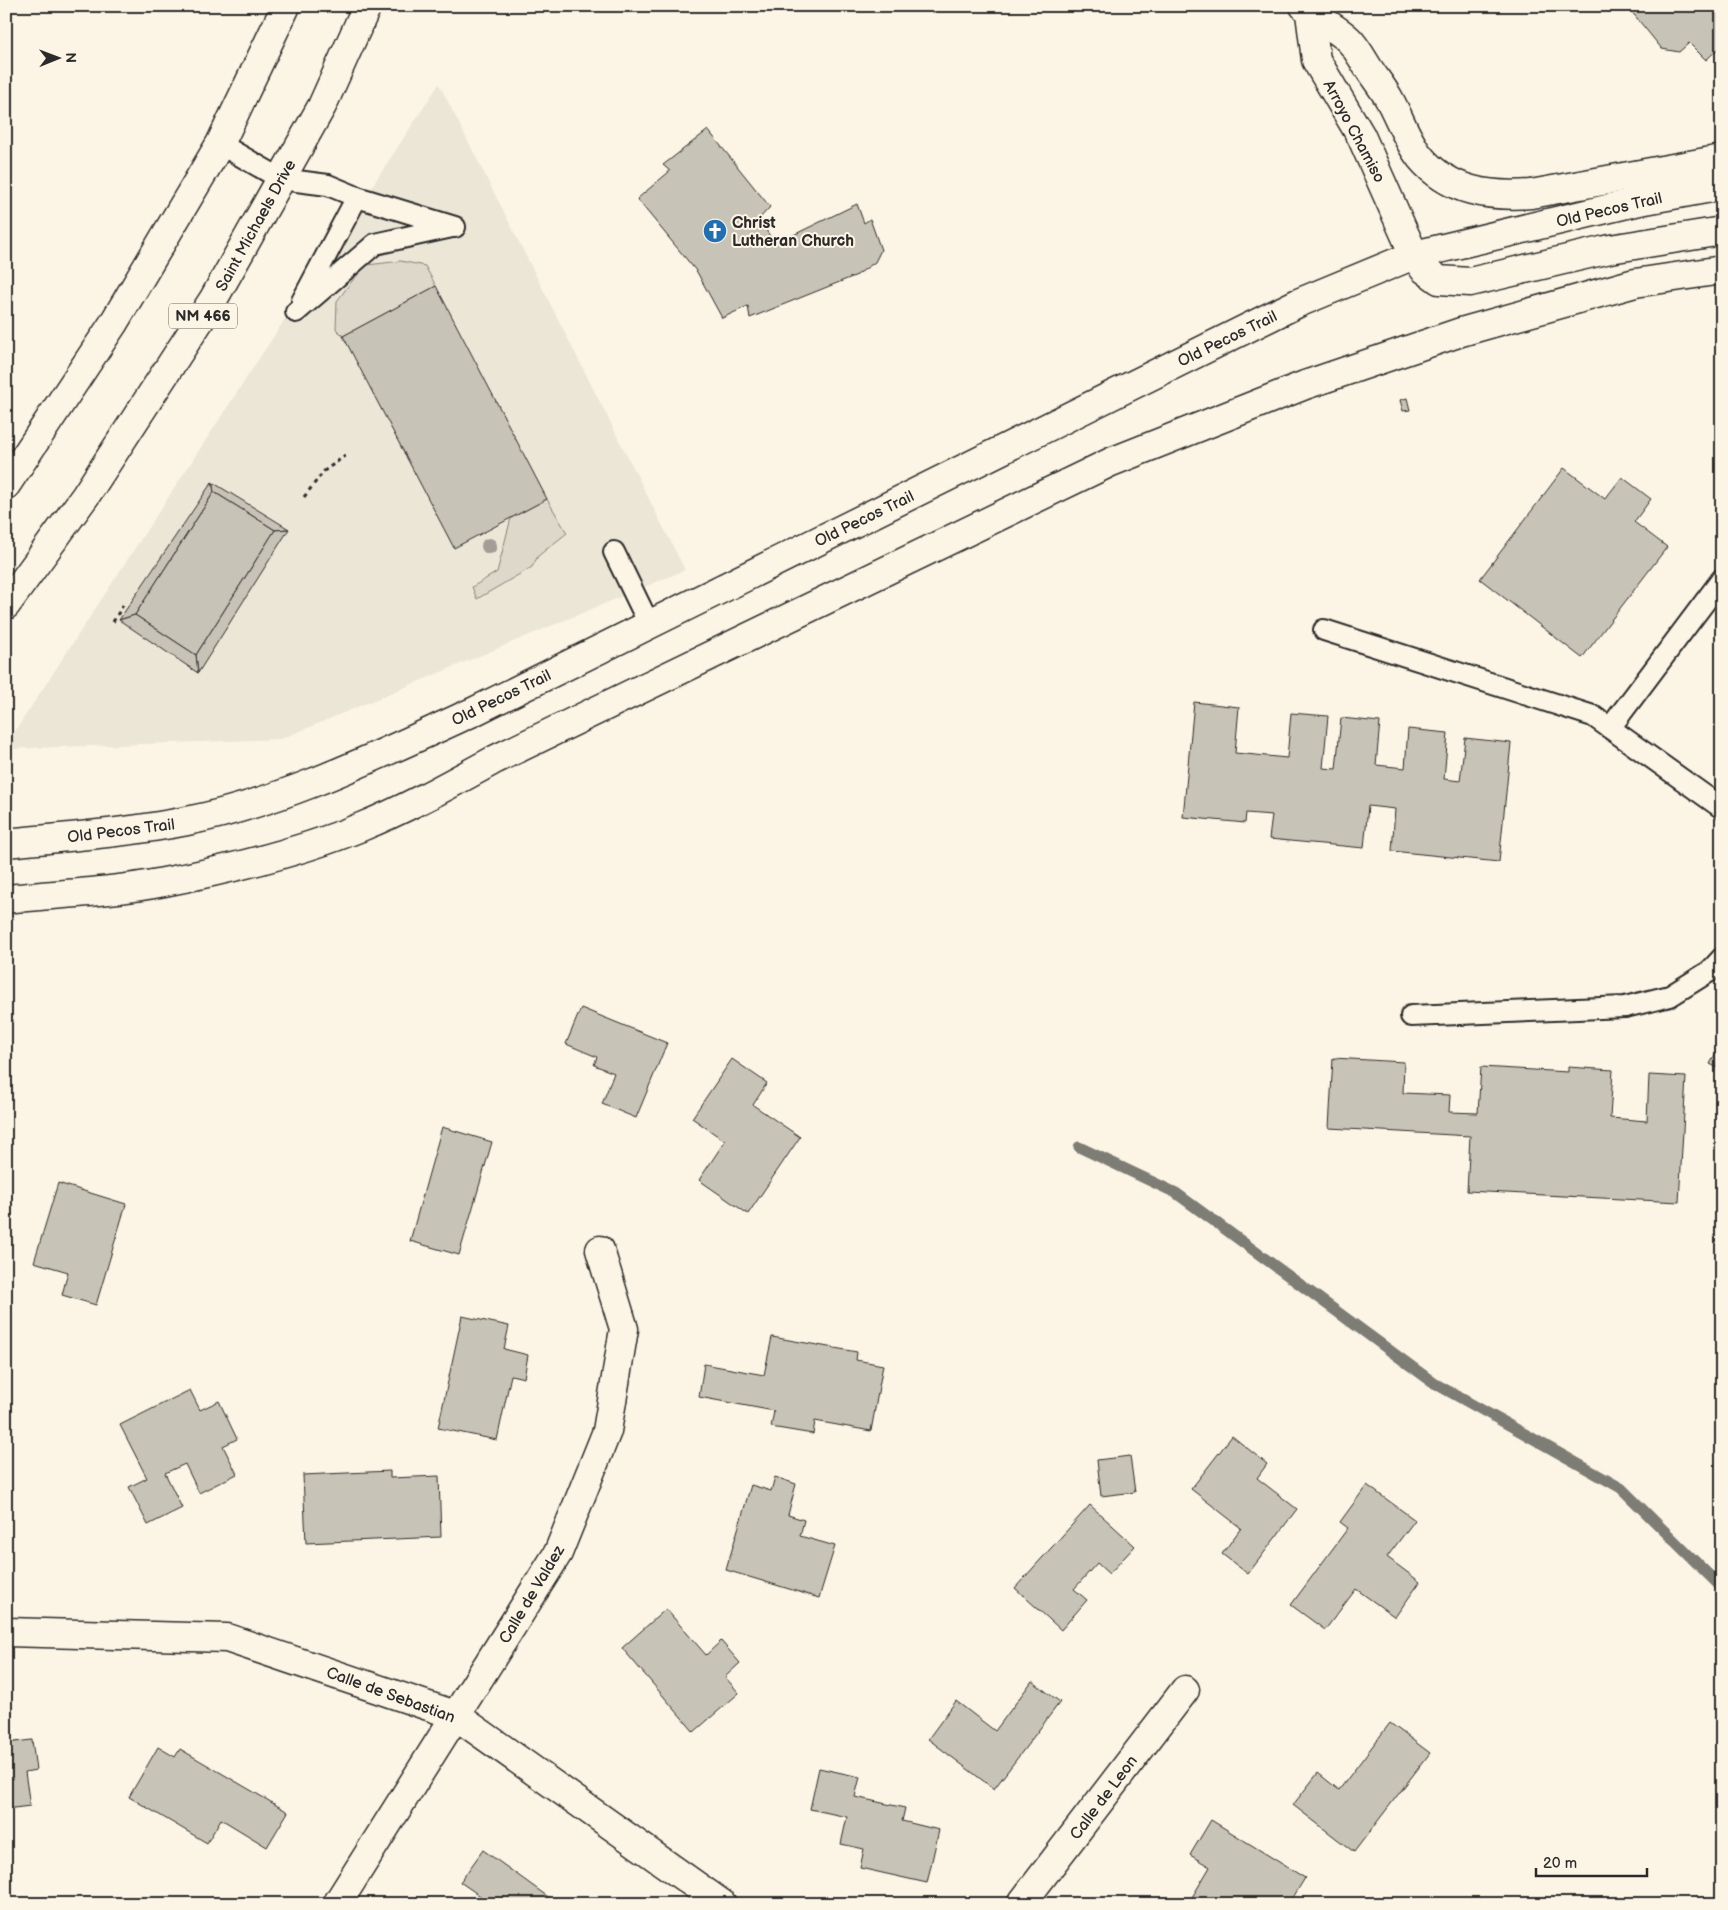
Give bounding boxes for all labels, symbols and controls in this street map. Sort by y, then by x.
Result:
north arrow [32,32,82,82]
text: N [62,52,79,63]
street label: Arroyo Chamiso [1319,77,1389,186]
street label: Saint Michaels Drive [212,156,301,295]
street label: Old Pecos Trail [1555,189,1664,232]
place label: Christ Lutheran Church [732,214,854,251]
church icon: Christ Lutheran Church [702,218,728,244]
road number: NM 466 [169,304,237,328]
street label: Old Pecos Trail [1175,307,1280,372]
street label: Old Pecos Trail [812,487,917,552]
street label: Old Pecos Trail [449,666,554,731]
street label: Old Pecos Trail [66,815,176,848]
street label: Calle de Valdez [496,1542,569,1647]
street label: Calle de Sebastian [323,1663,458,1728]
street label: Calle de Leon [1066,1752,1142,1844]
scale bar [1536,1845,1647,1877]
text: 20 m [1543,1854,1577,1873]

